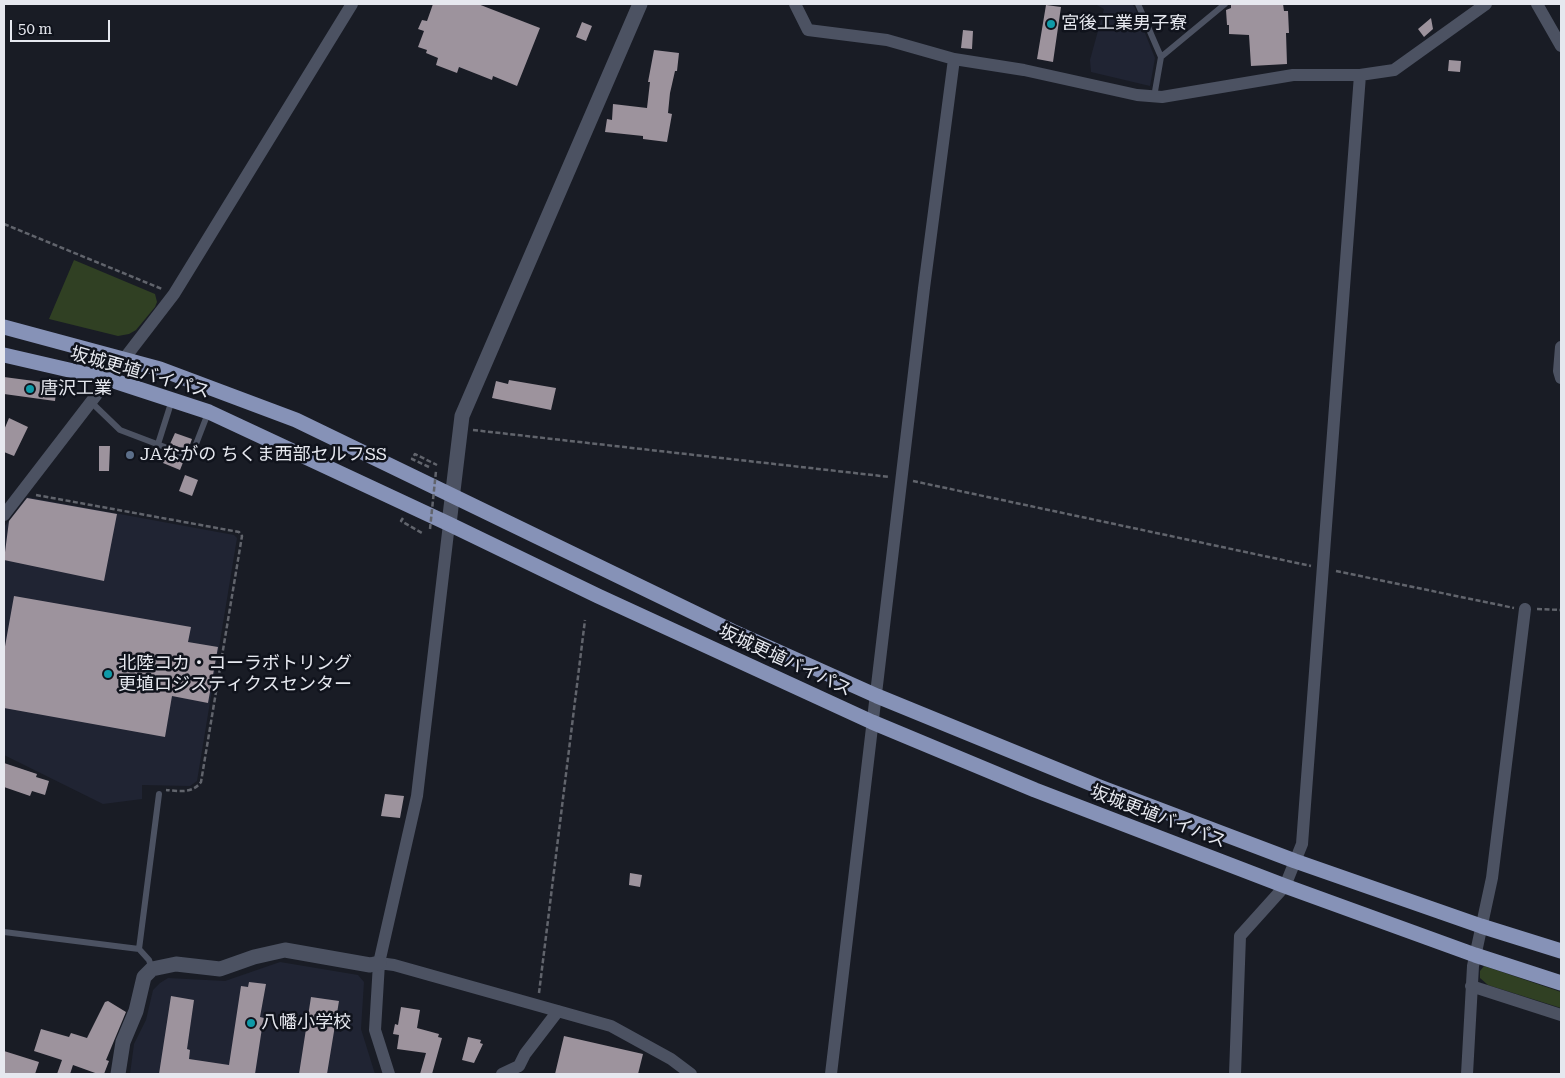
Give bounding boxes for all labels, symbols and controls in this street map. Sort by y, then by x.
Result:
scale bar [12,10,112,42]
place label: 宮後工業男子寮 [1061,13,1187,35]
marker: 宮後工業男子寮 [1045,18,1057,30]
text: 50 m [18,20,52,38]
street label: 坂城更埴バイパス [68,343,212,403]
place label: 唐沢工業 [40,378,112,400]
marker: 唐沢工業 [24,383,36,395]
place label: JAながの ちくま西部セルフSS [140,444,387,466]
marker: JAながの ちくま西部セルフSS [124,449,136,461]
street label: 坂城更埴バイパス [715,621,855,701]
place label: 北陸コカ・コーラボトリング 更埴ロジスティクスセンター [118,653,352,696]
marker: 北陸コカ・コーラボトリング 更埴ロジスティクスセンター [102,668,114,680]
street label: 坂城更埴バイパス [1087,781,1229,853]
place label: 八幡小学校 [261,1012,351,1034]
marker: 八幡小学校 [245,1017,257,1029]

